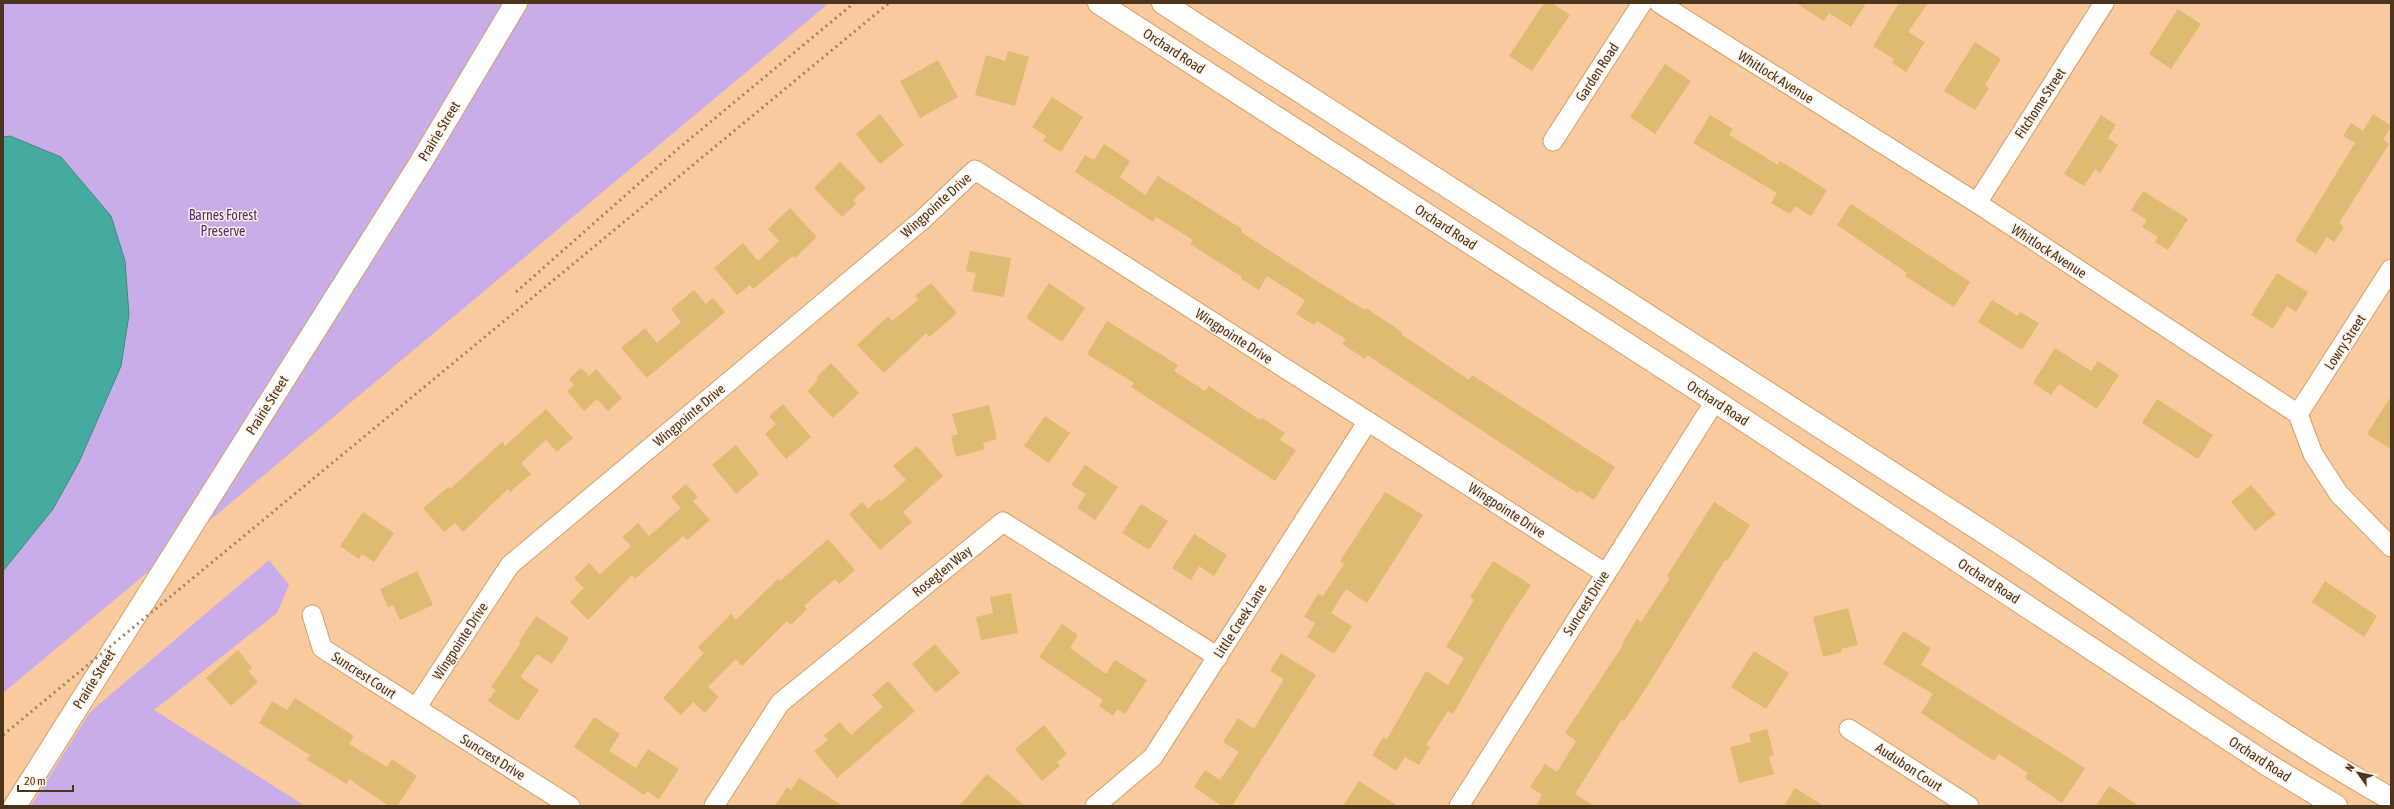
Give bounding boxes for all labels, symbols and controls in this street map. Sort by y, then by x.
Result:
street label: Orchard Road [1140,25,1208,77]
street label: Garden Road [1572,40,1622,104]
street label: Whitlock Avenue [1735,47,1817,107]
street label: Fitchome Street [2011,65,2069,141]
street label: Prairie Street [415,98,463,164]
street label: Wingpointe Drive [898,169,974,241]
street label: Orchard Road [1412,201,1480,253]
park label: Barnes Forest Preserve [189,207,257,239]
street label: Whitlock Avenue [2008,221,2090,281]
street label: Wingpointe Drive [1192,305,1276,367]
street label: Lowry Street [2321,311,2369,373]
street label: Prairie Street [243,372,291,438]
street label: Orchard Road [1684,377,1752,429]
street label: Wingpointe Drive [650,380,728,450]
street label: Wingpointe Drive [1465,479,1549,541]
street label: Roseglen Way [909,542,975,600]
street label: Orchard Road [1955,555,2023,607]
street label: Suncrest Drive [1560,568,1612,638]
street label: Little Creek Lane [1210,581,1270,661]
street label: Wingpointe Drive [429,599,491,683]
street label: Prairie Street [70,646,118,712]
street label: Suncrest Court [329,648,399,702]
street label: Suncrest Drive [458,731,528,783]
street label: Orchard Road [2226,733,2294,785]
street label: Audubon Court [1873,739,1945,795]
north arrow [2338,753,2378,793]
text: N [2343,762,2356,774]
scale bar [18,767,73,793]
text: 20 m [24,774,46,788]

